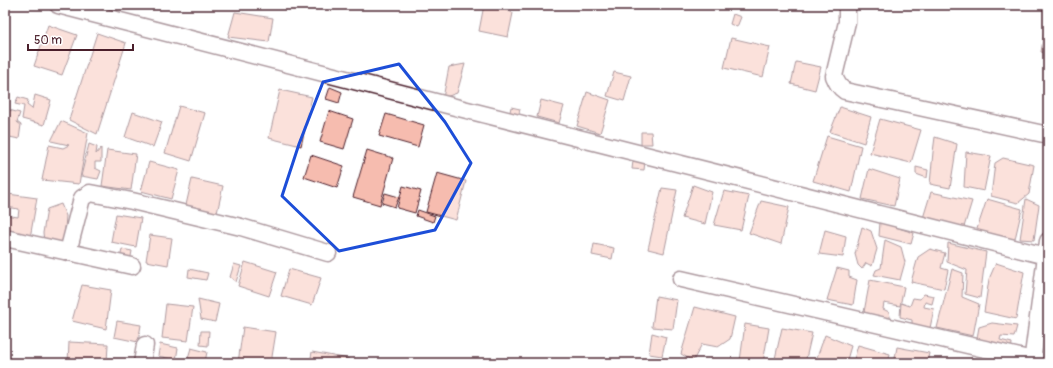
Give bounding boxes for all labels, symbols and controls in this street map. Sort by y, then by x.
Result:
scale bar [28,26,133,52]
text: 50 m [34,33,62,48]

